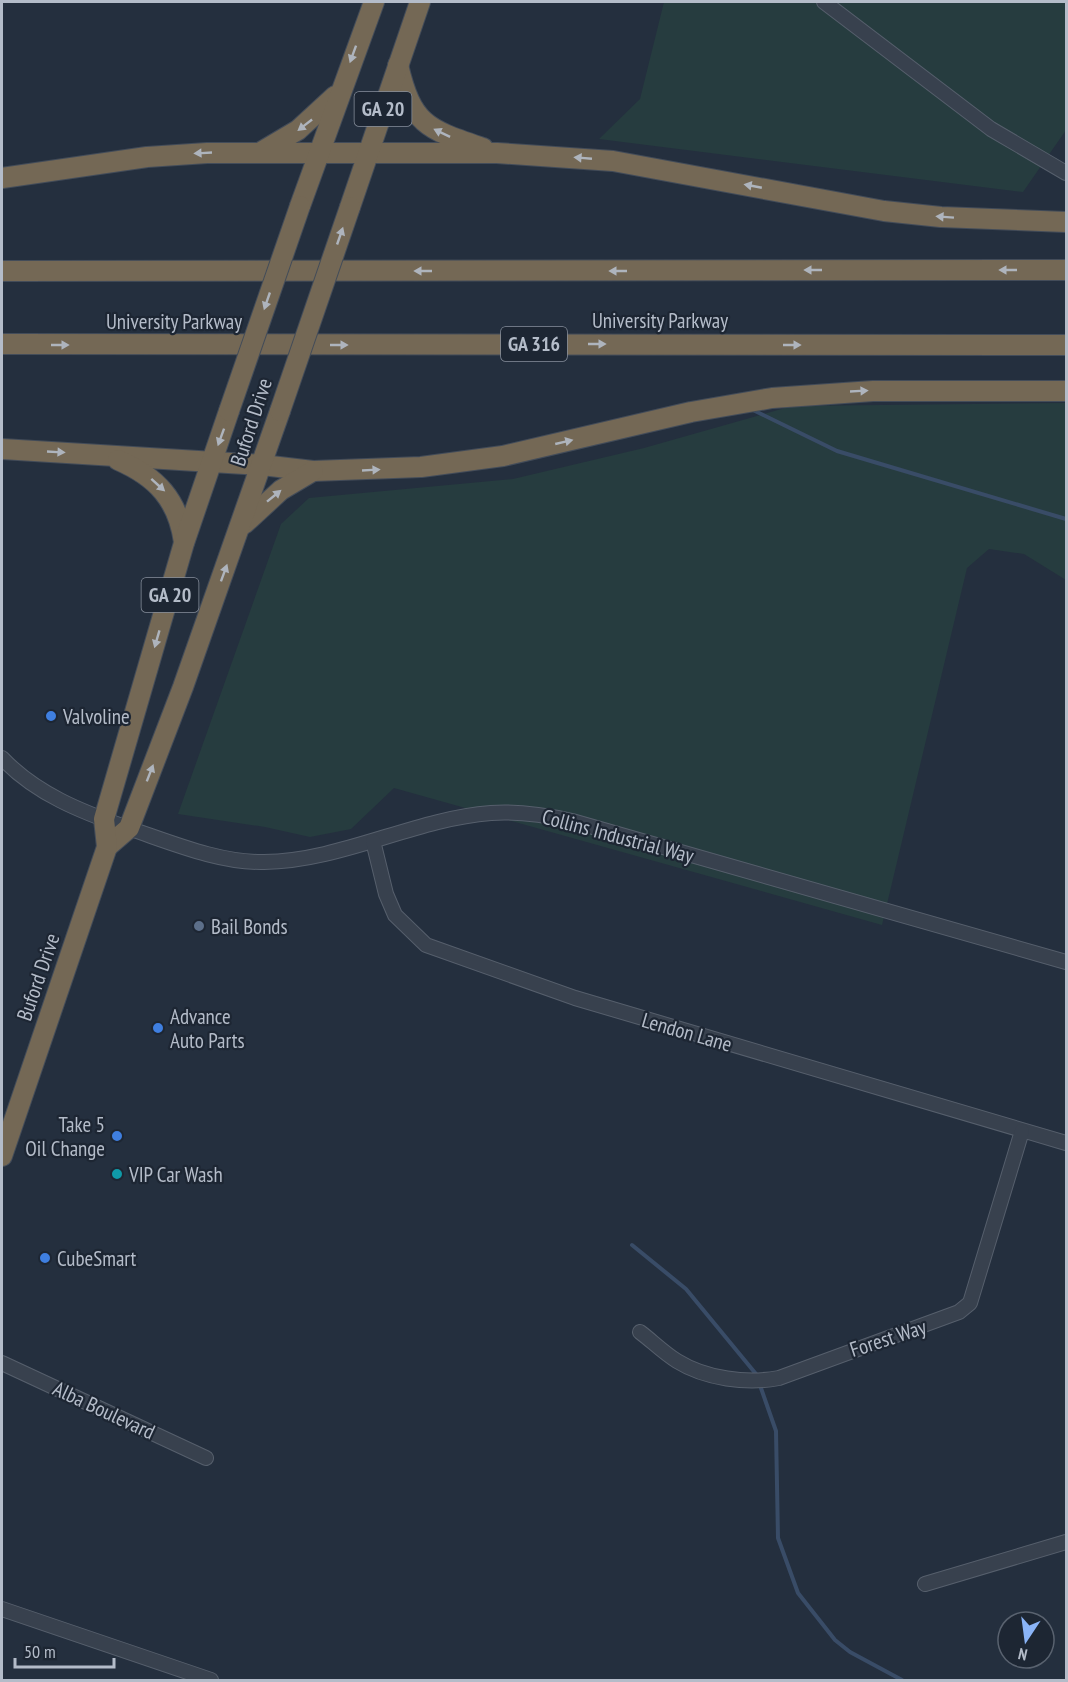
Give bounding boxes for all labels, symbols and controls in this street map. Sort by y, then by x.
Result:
one-way arrow [348,45,358,63]
road number: GA 20 [354,92,412,126]
one-way arrow [297,118,312,130]
one-way arrow [434,129,451,138]
one-way arrow [193,149,212,158]
one-way arrow [573,154,592,163]
one-way arrow [743,181,762,190]
one-way arrow [936,213,955,222]
one-way arrow [335,227,345,245]
one-way arrow [804,265,823,275]
one-way arrow [999,265,1018,275]
one-way arrow [414,266,433,276]
one-way arrow [609,266,628,276]
one-way arrow [262,292,272,310]
street label: University Parkway [592,307,728,334]
street label: University Parkway [106,308,242,335]
road number: GA 316 [501,327,567,361]
one-way arrow [587,339,606,349]
one-way arrow [50,340,69,350]
one-way arrow [329,340,348,350]
one-way arrow [782,340,801,350]
street label: Buford Drive [224,375,278,469]
one-way arrow [850,387,869,396]
one-way arrow [215,428,225,446]
one-way arrow [555,436,573,446]
one-way arrow [46,448,65,457]
one-way arrow [362,465,381,474]
one-way arrow [151,477,165,491]
one-way arrow [266,490,282,503]
one-way arrow [219,564,229,582]
road number: GA 20 [142,578,198,612]
one-way arrow [152,630,161,648]
place label: Valvoline [62,703,130,730]
marker: Valvoline [44,709,58,723]
one-way arrow [145,764,155,782]
street label: Collins Industrial Way [539,803,697,869]
place label: Bail Bonds [211,913,288,940]
marker: Bail Bonds [192,919,206,933]
street label: Buford Drive [10,930,66,1024]
place label: Advance Auto Parts [170,1003,245,1054]
street label: Lendon Lane [639,1006,735,1058]
marker: Advance Auto Parts [151,1021,165,1035]
place label: Take 5 Oil Change [25,1111,105,1162]
marker: Take 5 Oil Change [110,1129,124,1143]
place label: VIP Car Wash [128,1161,223,1188]
marker: VIP Car Wash [110,1167,124,1181]
place label: CubeSmart [57,1245,137,1272]
marker: CubeSmart [38,1251,52,1265]
street label: Forest Way [846,1313,930,1363]
street label: Alba Boulevard [49,1375,159,1445]
north arrow [996,1610,1056,1670]
scale bar [15,1631,114,1669]
text: 50 m [24,1640,56,1663]
text: N [1016,1644,1029,1665]

